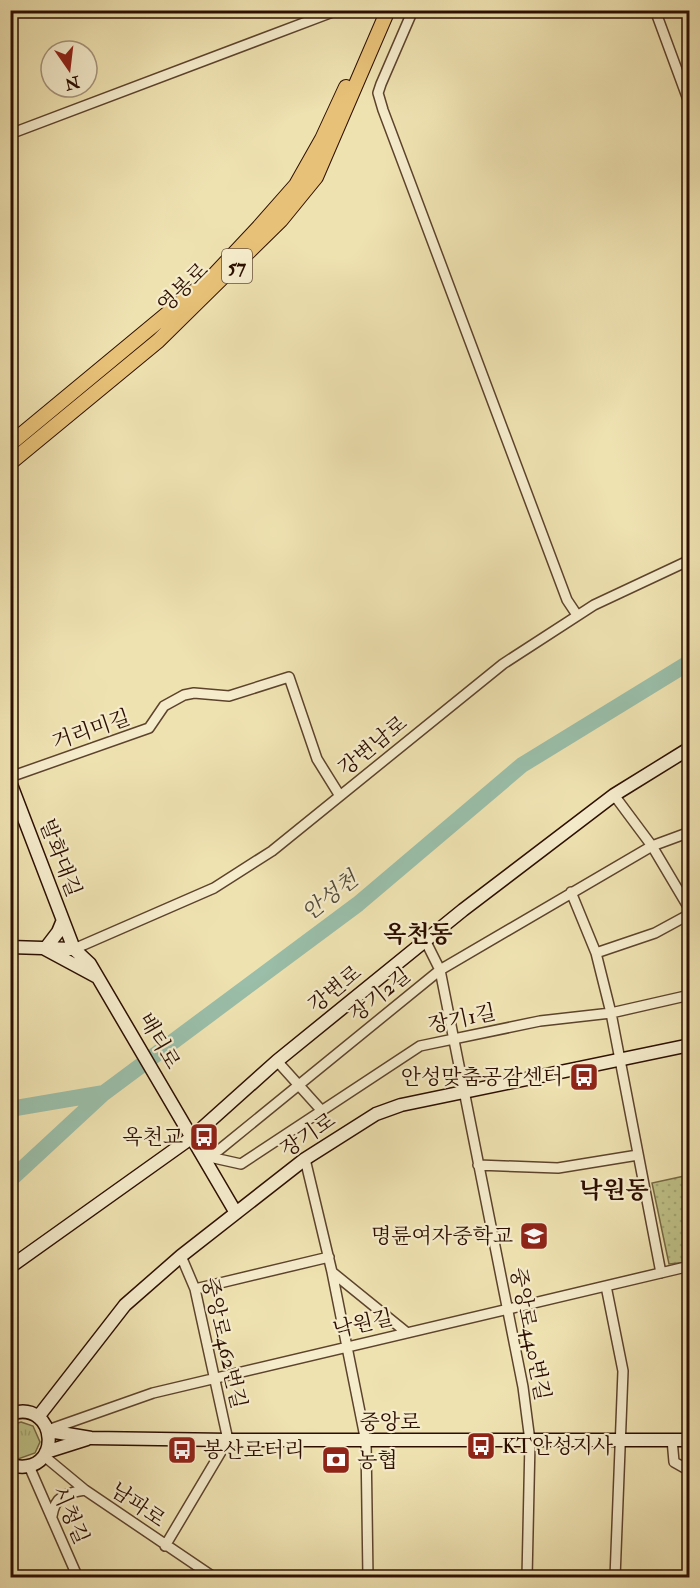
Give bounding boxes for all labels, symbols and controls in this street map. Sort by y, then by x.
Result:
north arrow [39,39,99,99]
text: N [62,71,83,94]
road number: 57 [222,249,252,283]
street label: 영봉로 [152,257,214,319]
street label: 거리미길 [48,704,134,756]
street label: 강변남로 [333,710,413,782]
street label: 발화대길 [33,815,87,901]
water label: 안성천 [296,864,365,927]
district label: 옥천동 [383,919,453,950]
street label: 강변로 [303,959,367,1019]
street label: 장기2길 [344,962,416,1028]
street label: 장기1길 [426,999,498,1039]
street label: 배티로 [132,1008,186,1074]
bus stop icon: 안성맞춤공감센터 [568,1061,600,1093]
place label: 안성맞춤공감센터 [401,1064,563,1091]
street label: 장기로 [275,1107,341,1163]
bus stop icon: 옥천교 [188,1121,220,1153]
place label: 옥천교 [122,1124,183,1151]
district label: 낙원동 [579,1175,649,1206]
school or university icon: 명륜여자중학교 [518,1220,550,1252]
place label: 명륜여자중학교 [371,1223,513,1250]
street label: 중앙로440번길 [504,1265,556,1403]
street label: 중앙로462번길 [196,1275,252,1411]
street label: 낙원길 [330,1304,396,1344]
street label: 중앙로 [360,1409,420,1436]
bus stop icon: KT안성지사 [465,1430,497,1462]
place label: KT안성지사 [502,1433,614,1460]
bus stop icon: 봉산로터리 [166,1434,198,1466]
place label: 봉산로터리 [203,1437,304,1464]
bank icon: 농협 [320,1444,352,1476]
place label: 농협 [357,1447,398,1474]
street label: 남파로 [105,1476,171,1534]
street label: 시청길 [45,1482,95,1548]

